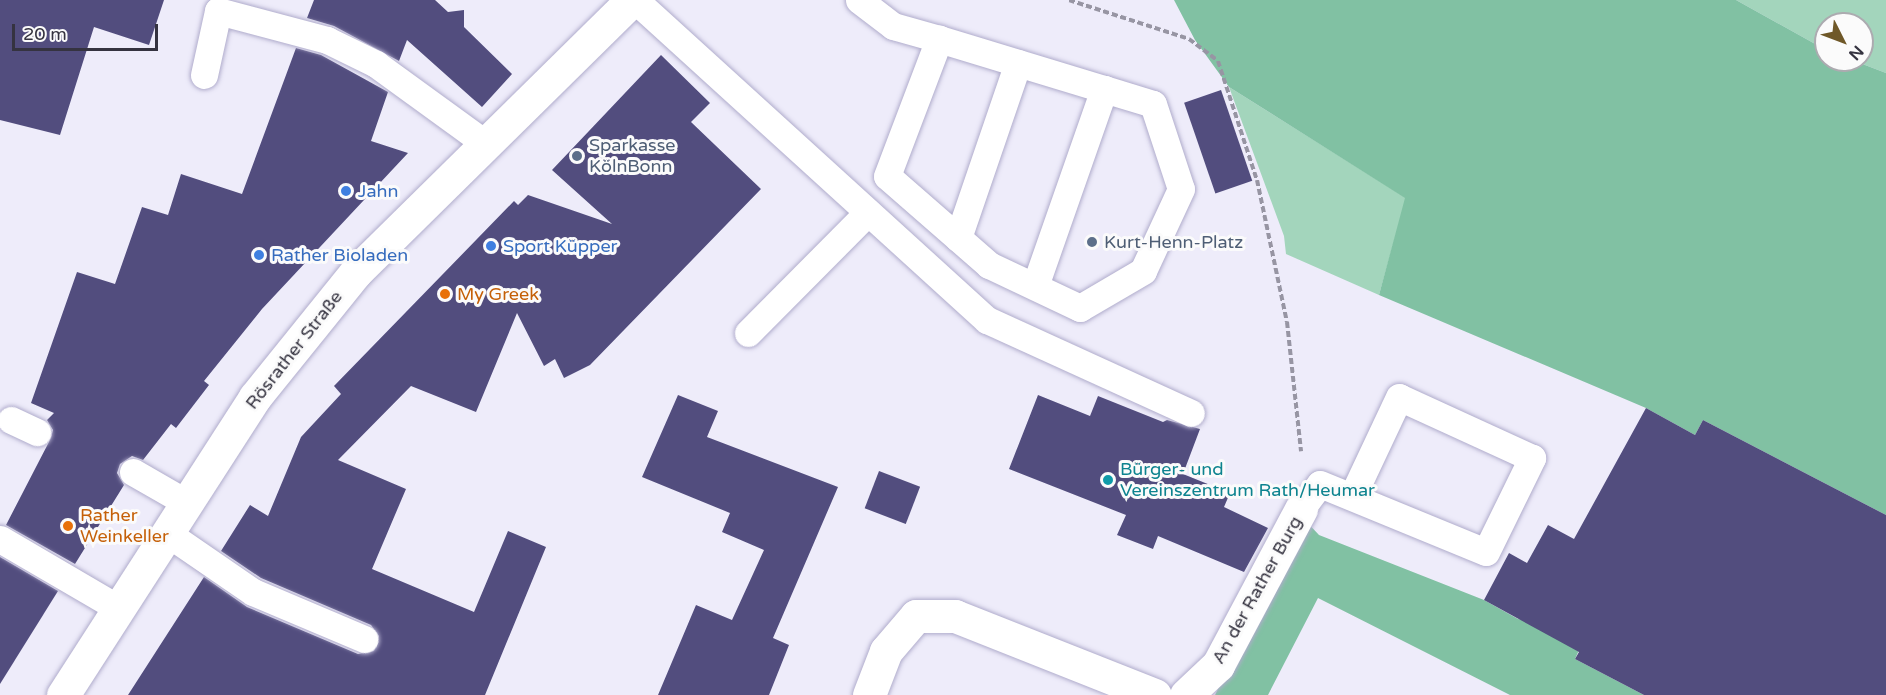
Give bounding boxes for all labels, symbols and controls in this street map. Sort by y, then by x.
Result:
scale bar [15,12,160,50]
north arrow [1814,12,1874,72]
text: 20 m [23,23,67,45]
text: N [1844,41,1868,64]
place label: Sparkasse KölnBonn [589,135,676,178]
marker: Sparkasse KölnBonn [570,149,584,163]
place label: Jahn [358,180,398,202]
marker: Jahn [339,184,353,198]
place label: Kurt-Henn-Platz [1104,231,1243,253]
place label: Sport Küpper [503,235,618,257]
marker: Kurt-Henn-Platz [1085,235,1099,249]
marker: Sport Küpper [484,239,498,253]
place label: Rather Bioladen [271,244,408,266]
marker: Rather Bioladen [252,248,266,262]
place label: My Greek [457,283,539,305]
street label: Rösrather Straße [241,286,347,414]
marker: My Greek [438,287,452,301]
place label: Bürger- und Vereinszentrum Rath/Heumar [1120,459,1375,502]
marker: Bürger- und Vereinszentrum Rath/Heumar [1101,473,1115,487]
place label: Rather Weinkeller [80,505,169,548]
street label: An der Rather Burg [1207,512,1307,668]
marker: Rather Weinkeller [61,519,75,533]

